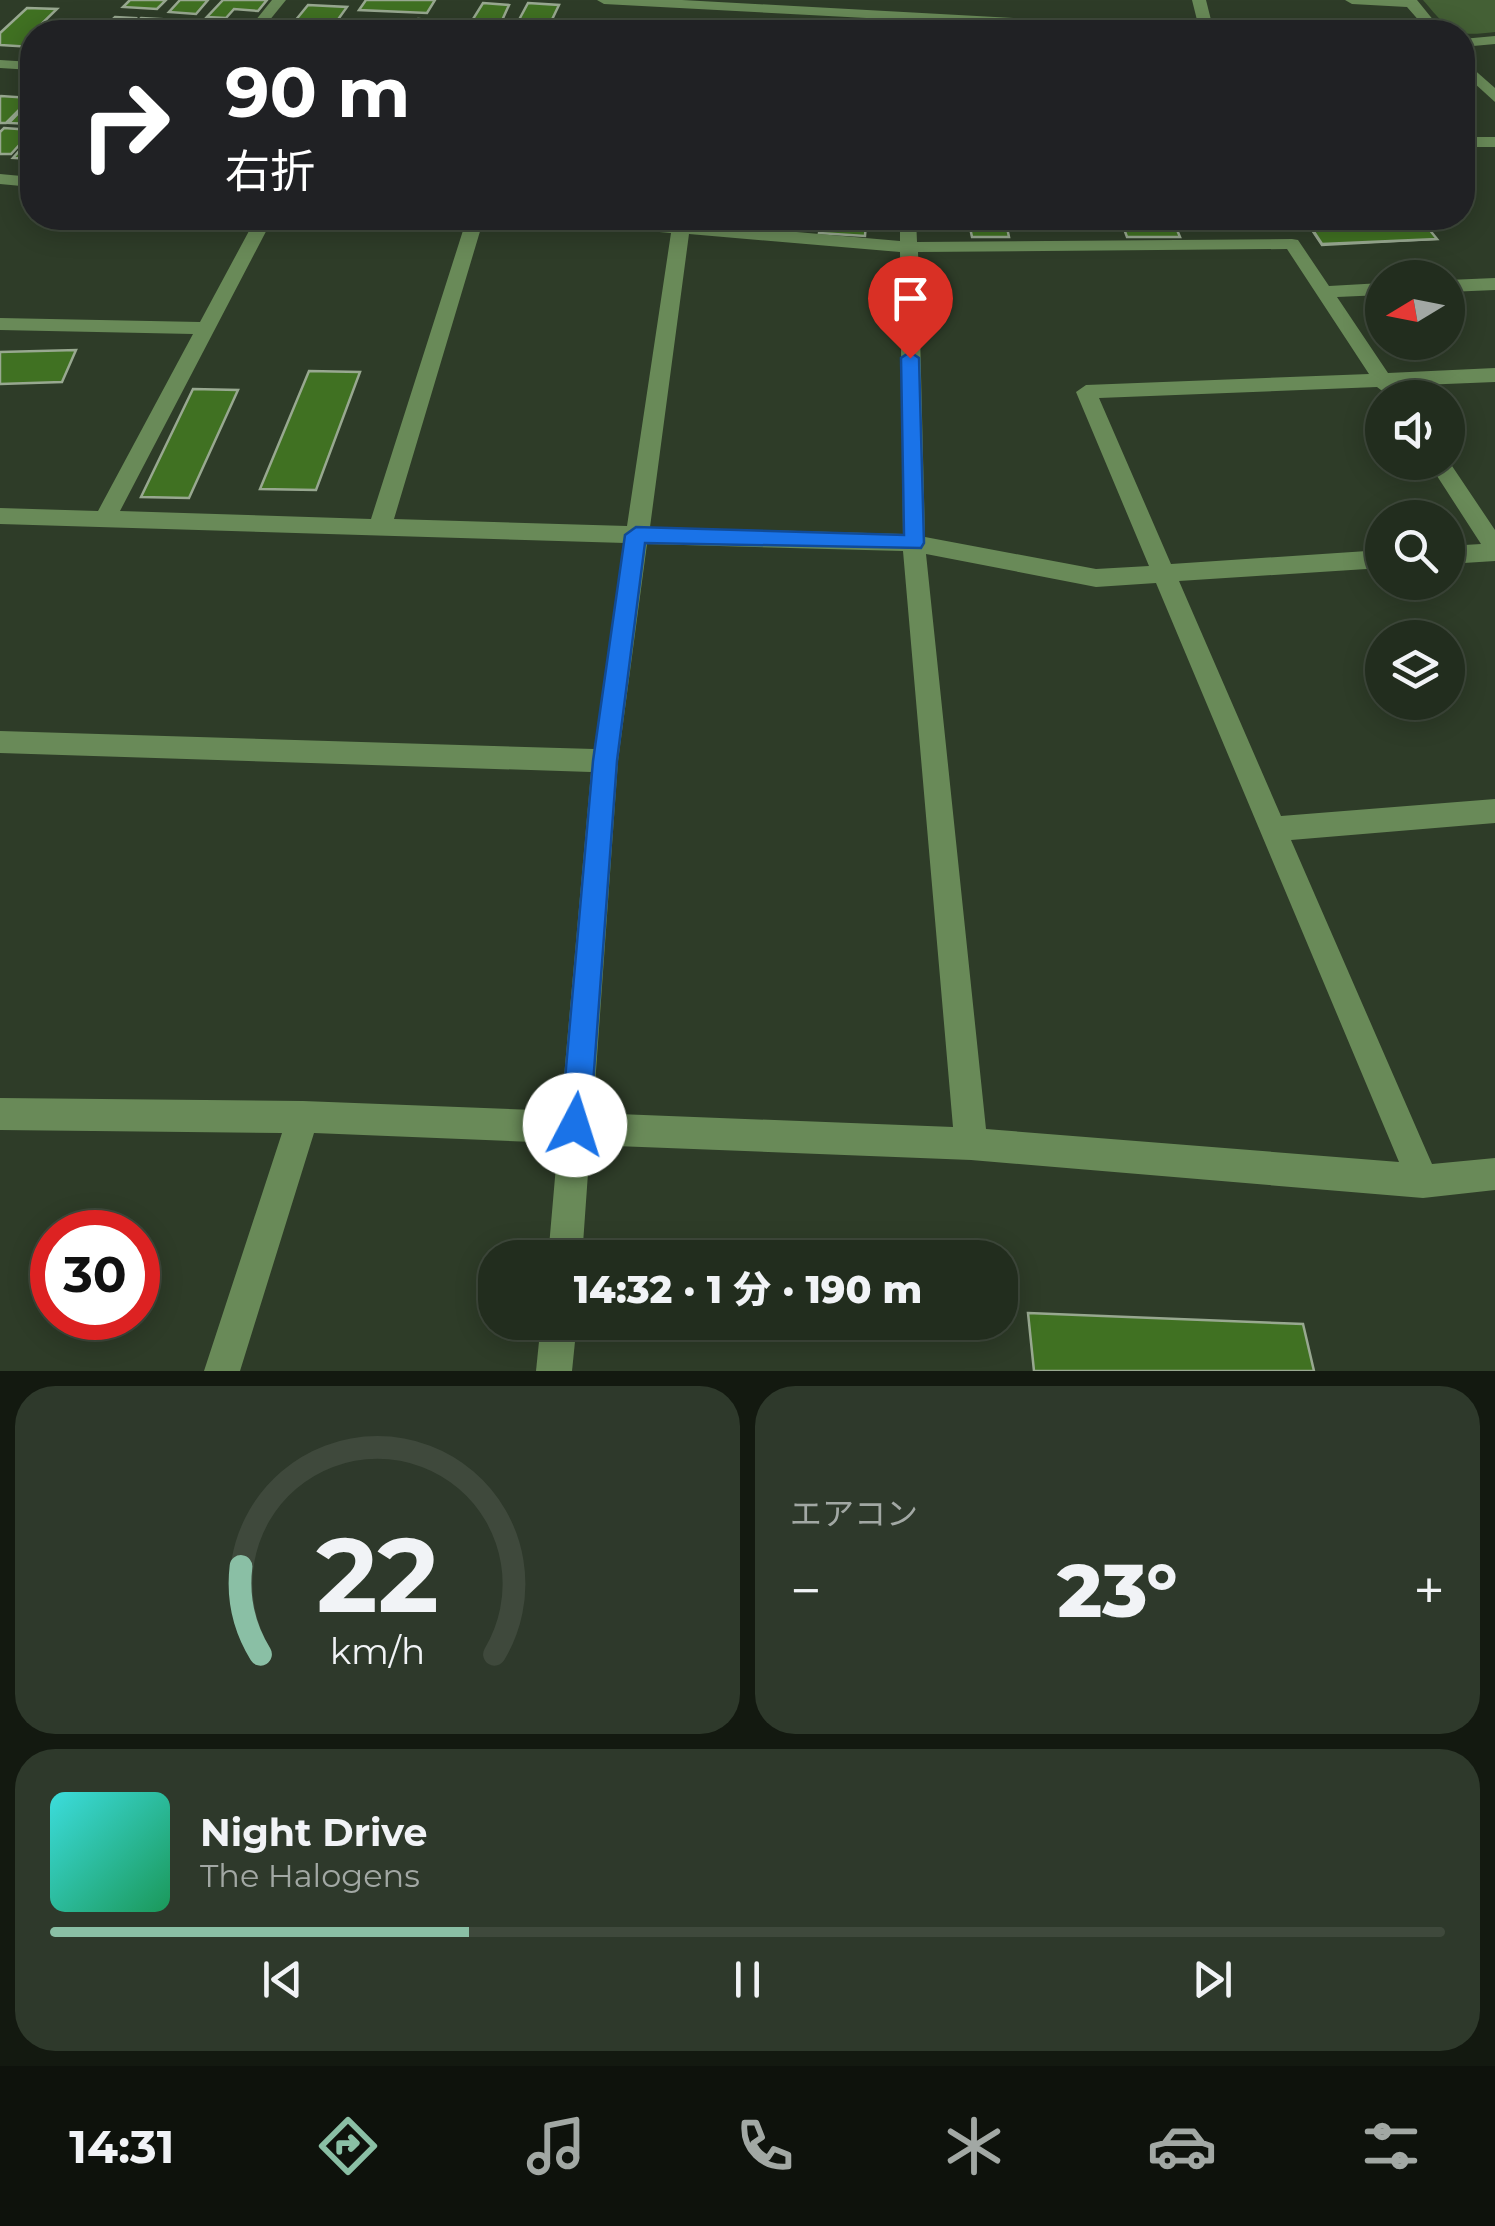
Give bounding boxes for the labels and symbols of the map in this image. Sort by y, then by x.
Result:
pin [868,256,953,359]
north arrow [1365,260,1465,360]
position arrow [523,1073,627,1177]
speed limit sign: 30 [30,1210,160,1340]

